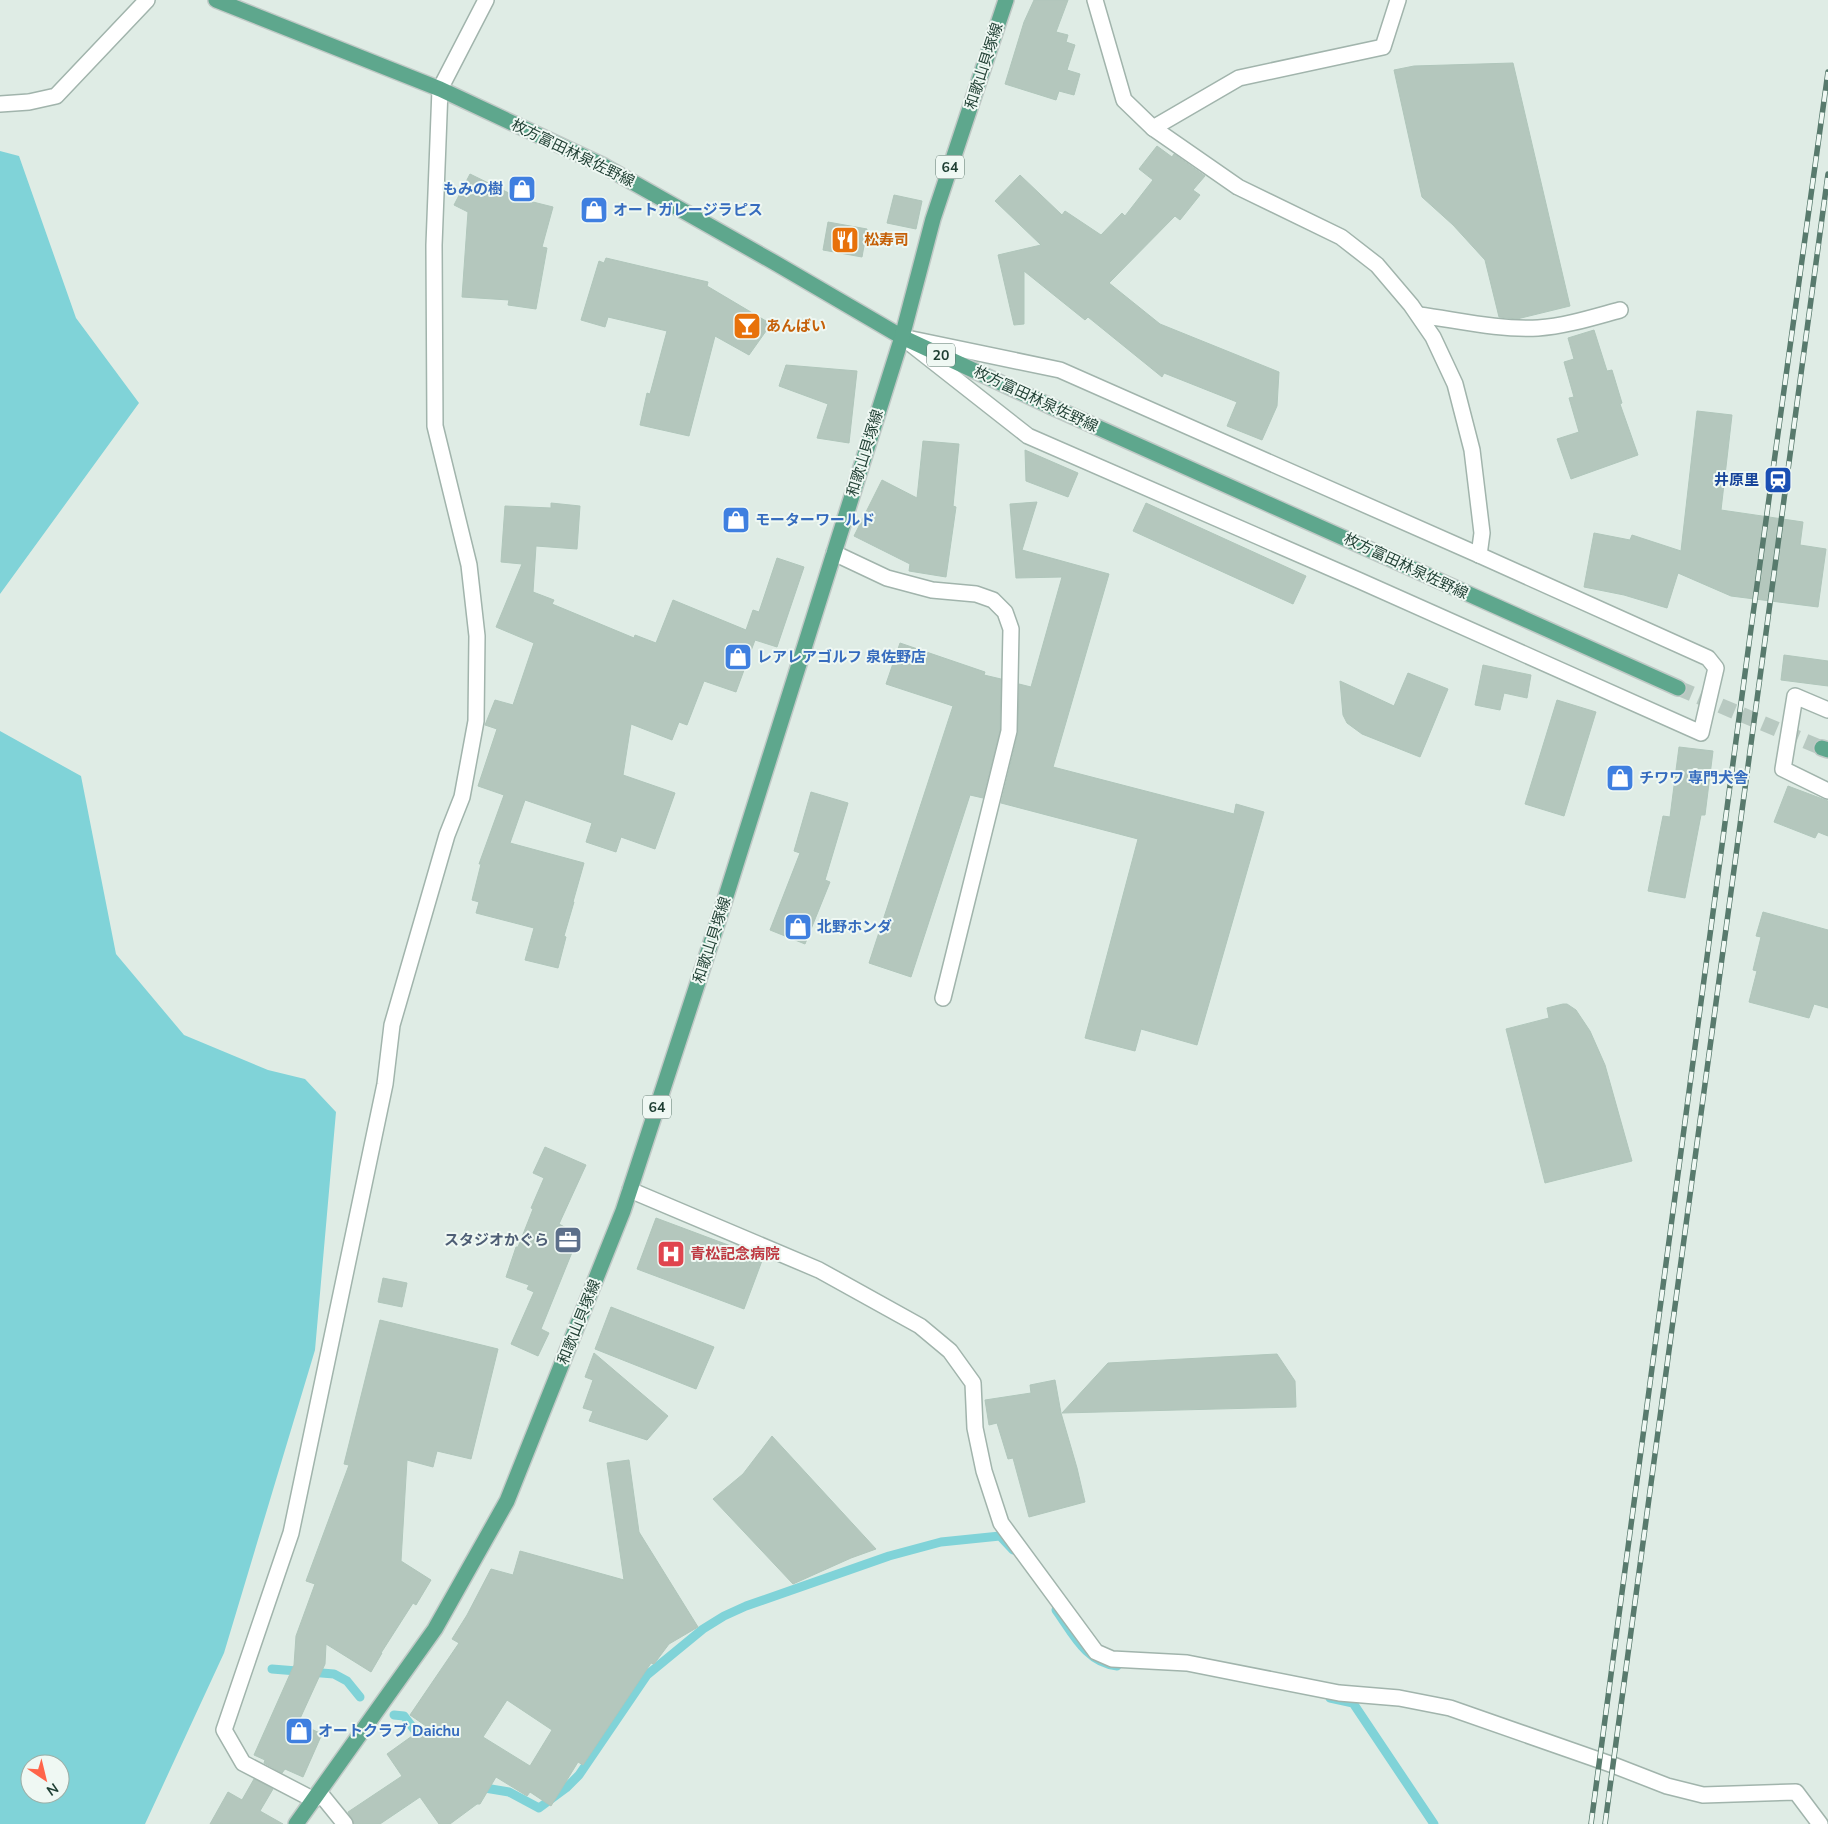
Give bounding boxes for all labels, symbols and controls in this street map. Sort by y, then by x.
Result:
street label: 和歌山貝塚線 [961,20,1007,112]
street label: 枚方富田林泉佐野線 [508,114,638,192]
road number: 64 [936,156,964,178]
shop icon: もみの樹 [507,174,537,204]
place label: もみの樹 [443,179,503,199]
shop icon: オートガレージラピス [579,195,609,225]
place label: オートガレージラピス [613,200,763,220]
restaurant icon: 松寿司 [830,225,860,255]
place label: 松寿司 [864,230,909,250]
bar icon: あんばい [732,311,762,341]
place label: あんばい [766,316,826,336]
road number: 20 [927,344,955,366]
street label: 枚方富田林泉佐野線 [971,361,1101,437]
street label: 和歌山貝塚線 [842,407,888,499]
station icon: 井原里 [1763,465,1793,495]
place label: 井原里 [1714,470,1759,490]
shop icon: モーターワールド [721,505,751,535]
place label: モーターワールド [755,510,875,530]
street label: 枚方富田林泉佐野線 [1341,528,1471,604]
shop icon: レアレアゴルフ 泉佐野店 [723,642,753,672]
place label: レアレアゴルフ 泉佐野店 [757,647,926,667]
shop icon: チワワ 専門犬舎 [1605,763,1635,793]
place label: チワワ 専門犬舎 [1639,768,1749,788]
street label: 和歌山貝塚線 [689,894,735,986]
shop icon: 北野ホンダ [783,912,813,942]
place label: 北野ホンダ [817,917,892,937]
road number: 64 [643,1096,671,1118]
office icon: スタジオかぐら [553,1225,583,1255]
place label: スタジオかぐら [444,1230,549,1250]
hospital icon: 青松記念病院 [656,1239,686,1269]
place label: 青松記念病院 [690,1244,780,1264]
street label: 和歌山貝塚線 [553,1277,605,1367]
shop icon: オートクラブ Daichu [284,1716,314,1746]
place label: オートクラブ Daichu [318,1721,460,1741]
north arrow [20,1754,70,1804]
text: N [42,1778,62,1800]

